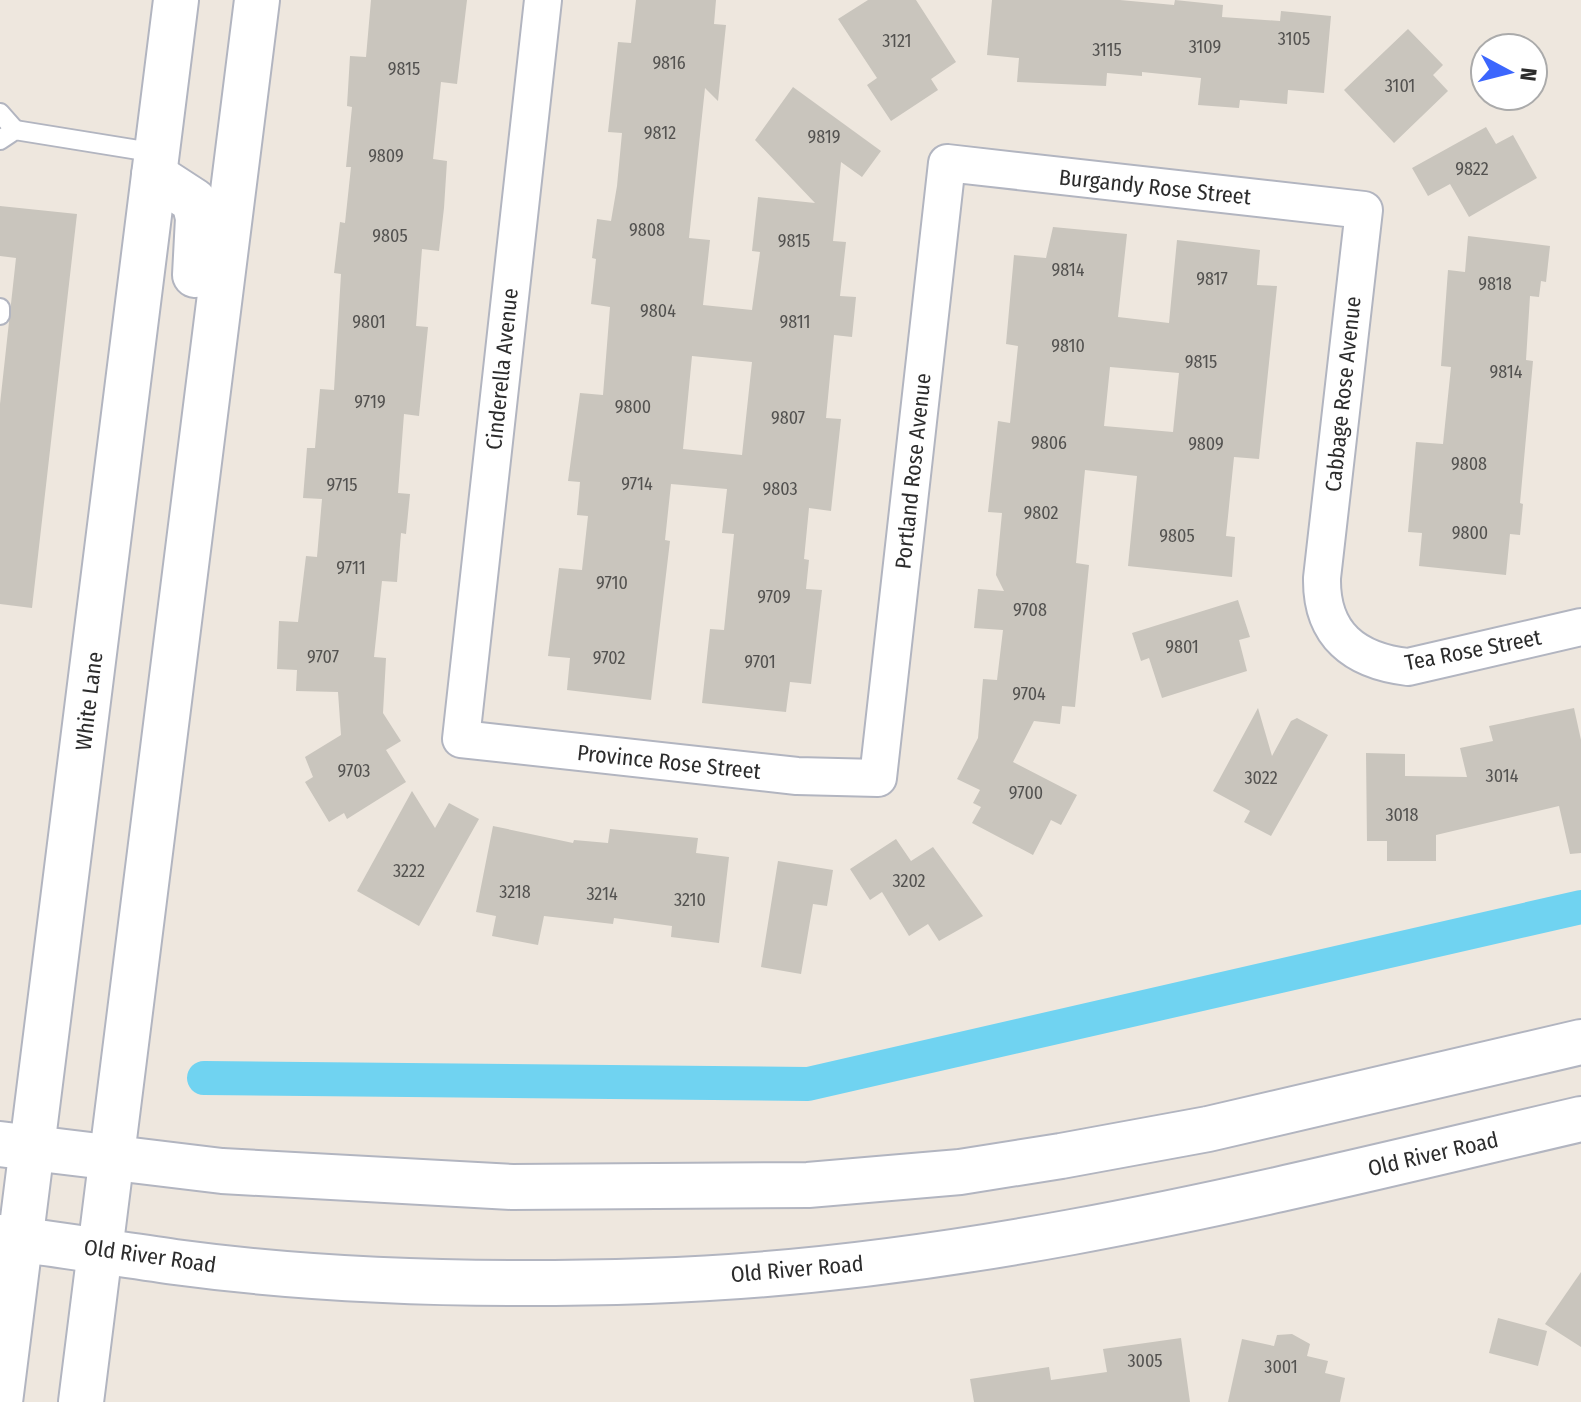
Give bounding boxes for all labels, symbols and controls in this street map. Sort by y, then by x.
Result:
house number: 3105 [1278,28,1310,50]
house number: 3121 [882,30,912,52]
north arrow [1469,32,1549,112]
house number: 3109 [1189,36,1221,58]
house number: 3115 [1092,39,1122,61]
house number: 9816 [652,52,686,74]
house number: 9815 [388,58,420,80]
text: N [1514,66,1543,83]
house number: 3101 [1385,75,1415,97]
house number: 9812 [644,122,676,144]
house number: 9819 [807,126,841,148]
house number: 9809 [368,145,404,167]
house number: 9822 [1455,158,1489,180]
street label: Burgandy Rose Street [1058,164,1253,211]
house number: 9808 [629,219,665,241]
house number: 9805 [372,225,408,247]
house number: 9815 [778,230,810,252]
house number: 9814 [1051,259,1085,281]
house number: 9817 [1196,268,1228,290]
house number: 9818 [1478,273,1512,295]
street label: Cinderella Avenue [480,287,524,451]
street label: Cabbage Rose Avenue [1319,295,1367,493]
house number: 9804 [640,300,676,322]
house number: 9801 [352,311,386,333]
house number: 9811 [779,311,811,333]
house number: 9810 [1051,335,1085,357]
house number: 9815 [1185,351,1217,373]
house number: 9814 [1489,361,1523,383]
street label: Portland Rose Avenue [889,372,937,570]
house number: 9719 [354,391,386,413]
house number: 9800 [615,396,651,418]
house number: 9807 [771,407,805,429]
house number: 9806 [1031,432,1067,454]
house number: 9809 [1188,433,1224,455]
house number: 9808 [1451,453,1487,475]
house number: 9714 [621,473,653,495]
house number: 9715 [327,474,357,496]
house number: 9803 [762,478,798,500]
house number: 9802 [1024,502,1058,524]
house number: 9800 [1452,522,1488,544]
house number: 9805 [1159,525,1195,547]
house number: 9711 [336,557,366,579]
house number: 9710 [596,572,628,594]
house number: 9709 [757,586,791,608]
house number: 9708 [1013,599,1047,621]
street label: Tea Rose Street [1403,623,1544,676]
house number: 9801 [1165,636,1199,658]
house number: 9707 [307,646,339,668]
house number: 9702 [593,647,625,669]
street label: White Lane [70,650,108,752]
house number: 9701 [744,651,776,673]
house number: 9704 [1012,683,1046,705]
street label: Province Rose Street [576,739,763,785]
house number: 9703 [338,760,370,782]
house number: 3014 [1486,765,1519,787]
house number: 3022 [1244,767,1278,789]
house number: 9700 [1009,782,1043,804]
house number: 3018 [1385,804,1419,826]
house number: 3222 [393,860,425,882]
house number: 3202 [892,870,926,892]
house number: 3218 [499,881,531,903]
house number: 3214 [586,883,618,905]
house number: 3210 [674,889,706,911]
street label: Old River Road [1365,1126,1501,1182]
street label: Old River Road [82,1233,218,1279]
street label: Old River Road [730,1250,864,1288]
house number: 3005 [1127,1350,1163,1372]
house number: 3001 [1264,1356,1298,1378]

